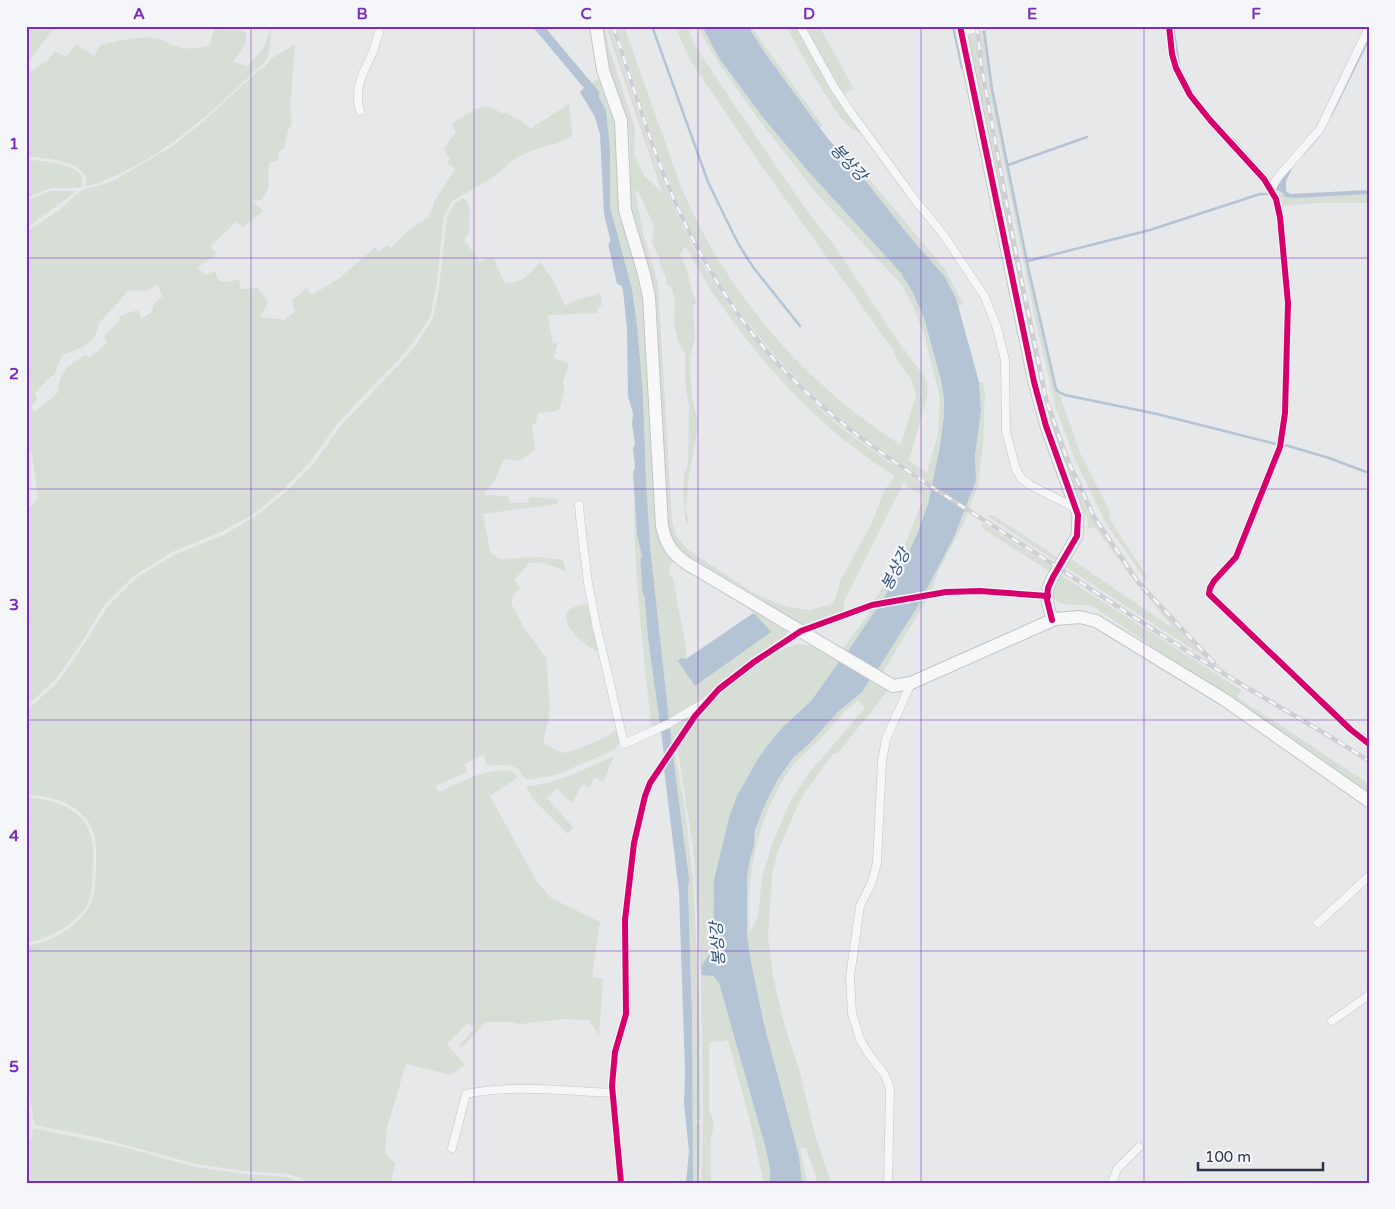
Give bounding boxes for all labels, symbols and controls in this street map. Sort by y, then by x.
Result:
text: A [133,4,145,24]
text: B [356,4,368,24]
text: C [580,4,592,24]
text: D [803,4,815,24]
text: E [1027,4,1037,24]
text: F [1251,4,1261,24]
text: 1 [9,134,19,154]
water label: 봉상강 [826,140,872,187]
text: 2 [9,364,19,384]
water label: 봉상강 [877,543,916,594]
text: 3 [9,595,19,615]
text: 4 [9,826,19,846]
water label: 봉상강 [706,919,730,967]
text: 5 [9,1057,19,1077]
scale bar [1198,1139,1322,1171]
text: 100 m [1205,1148,1251,1166]

